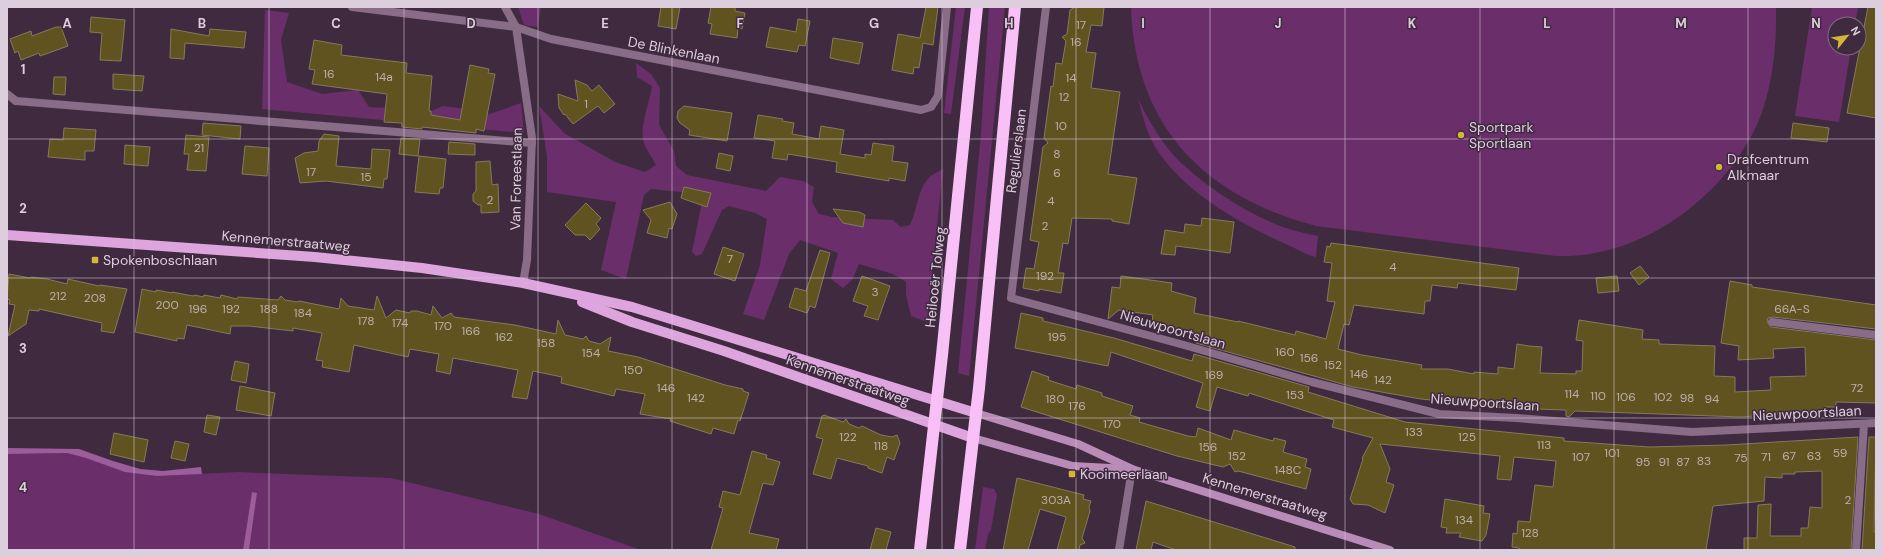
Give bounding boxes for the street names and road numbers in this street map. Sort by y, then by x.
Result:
street label: De Blinkenlaan [627,32,721,68]
street label: Regulierslaan [1002,108,1030,194]
street label: Van Foreestlaan [506,127,526,231]
street label: Heilooër Tolweg [921,225,949,328]
street label: Kennemerstraatweg [221,226,351,256]
street label: Nieuwpoortslaan [1118,305,1228,353]
street label: Kennemerstraatweg [784,350,912,410]
street label: Nieuwpoortslaan [1430,389,1540,415]
street label: Nieuwpoortslaan [1752,401,1862,425]
street label: Kennemerstraatweg [1201,468,1330,524]

